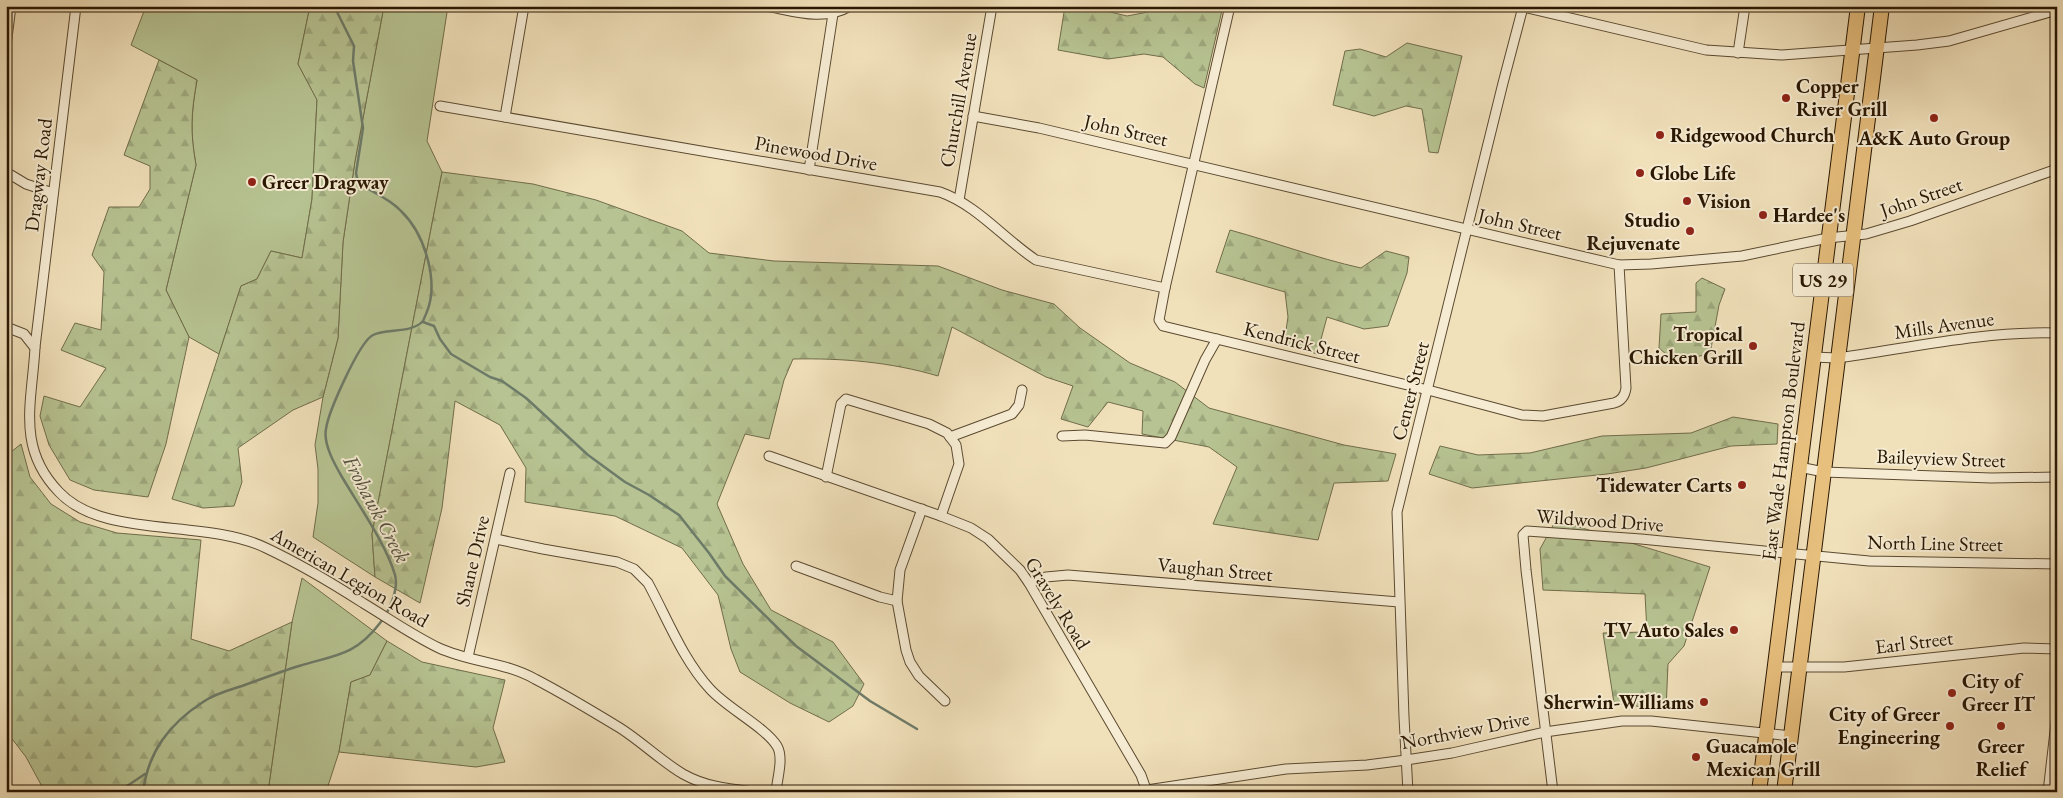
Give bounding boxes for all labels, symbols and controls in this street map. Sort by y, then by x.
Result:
street label: Churchill Avenue [933,31,983,169]
place label: Copper River Grill [1796,73,1888,122]
marker: Copper River Grill [1780,92,1792,104]
street label: John Street [1080,107,1171,152]
marker: A&K Auto Group [1928,112,1940,124]
street label: Dragway Road [18,116,58,233]
place label: Ridgewood Church [1670,122,1834,148]
place label: A&K Auto Group [1857,125,2010,151]
street label: Pinewood Drive [753,129,880,177]
marker: Ridgewood Church [1654,129,1666,141]
place label: Globe Life [1650,160,1736,186]
marker: Globe Life [1634,167,1646,179]
place label: Greer Dragway [262,169,389,195]
street label: John Street [1875,171,1966,224]
marker: Greer Dragway [246,176,258,188]
place label: Vision [1697,188,1751,214]
marker: Vision [1681,195,1693,207]
street label: John Street [1474,201,1565,246]
place label: Hardee's [1773,202,1845,228]
place label: Studio Rejuvenate [1587,207,1680,256]
marker: Hardee's [1757,209,1769,221]
marker: Studio Rejuvenate [1684,225,1696,237]
road number: US 29 [1793,264,1853,296]
street label: Mills Avenue [1892,305,1996,345]
street label: Kendrick Street [1241,315,1364,369]
street label: East Wade Hampton Boulevard [1755,319,1811,562]
place label: Tropical Chicken Grill [1629,321,1743,370]
street label: Center Street [1385,338,1435,443]
marker: Tropical Chicken Grill [1747,340,1759,352]
street label: Baileyview Street [1876,443,2007,473]
water label: Frohawk Creek [337,450,417,568]
place label: Tidewater Carts [1596,472,1732,498]
marker: Tidewater Carts [1736,479,1748,491]
street label: Wildwood Drive [1535,503,1665,537]
street label: Shane Drive [449,513,495,609]
street label: American Legion Road [265,521,435,633]
street label: North Line Street [1867,529,2004,557]
street label: Vaughan Street [1156,551,1274,587]
street label: Gravely Road [1019,552,1097,655]
place label: TV Auto Sales [1603,617,1724,643]
marker: TV Auto Sales [1728,624,1740,636]
street label: Earl Street [1874,624,1955,660]
place label: City of Greer IT [1962,668,2035,717]
marker: City of Greer IT [1946,687,1958,699]
place label: Sherwin-Williams [1544,689,1694,715]
marker: Sherwin-Williams [1698,696,1710,708]
place label: City of Greer Engineering [1829,701,1941,750]
street label: Northview Drive [1399,705,1532,755]
marker: City of Greer Engineering [1944,720,1956,732]
marker: Greer Relief [1995,720,2007,732]
place label: Guacamole Mexican Grill [1706,733,1821,782]
place label: Greer Relief [1976,733,2029,782]
marker: Guacamole Mexican Grill [1690,751,1702,763]

